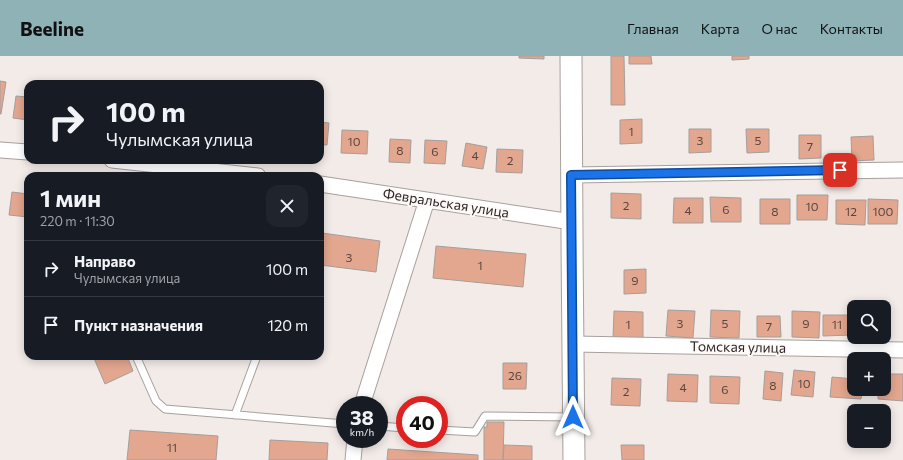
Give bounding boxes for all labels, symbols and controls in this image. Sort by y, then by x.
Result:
text: Beeline [20,17,84,40]
text: Главная [627,20,679,37]
text: Карта [701,20,739,37]
text: О нас [761,20,798,37]
text: Контакты [820,20,883,37]
text: 100 m [106,94,186,128]
icon: right [40,96,92,148]
house number: 1 [628,124,634,138]
text: Чулымская улица [106,128,253,150]
house number: 3 [697,133,704,147]
house number: 5 [755,133,762,147]
house number: 10 [348,134,361,148]
house number: 7 [807,139,813,153]
house number: 8 [396,143,404,157]
house number: 6 [431,144,439,158]
house number: 4 [471,148,479,162]
house number: 2 [507,153,514,167]
pin [823,153,857,187]
icon: arrive [829,159,851,181]
text: 1 мин [40,183,101,212]
street label: Февральская улица [382,184,510,221]
button: close [266,185,308,227]
house number: 2 [623,198,630,212]
house number: 10 [806,199,819,213]
house number: 6 [722,202,730,216]
house number: 4 [684,203,692,217]
house number: 8 [771,204,779,218]
house number: 12 [845,204,857,218]
house number: 100 [873,204,894,218]
text: 220 m · 11:30 [40,213,115,229]
house number: 3 [346,250,353,264]
text: Направо [74,252,136,270]
icon: right [40,258,62,280]
house number: 1 [477,258,483,272]
text: 100 m [266,260,308,278]
text: Чулымская улица [74,270,180,286]
house number: 9 [631,273,639,287]
map controls [847,300,891,448]
button: search [847,300,891,344]
icon: arrive [40,314,62,336]
text: Пункт назначения [74,316,203,334]
text: 120 m [268,316,308,334]
house number: 3 [677,316,684,330]
house number: 5 [722,316,729,330]
house number: 9 [802,316,810,330]
house number: 1 [625,317,631,331]
house number: 11 [832,317,842,331]
house number: 7 [766,319,772,333]
street label: Томская улица [690,337,786,356]
button: + [847,352,891,396]
house number: 26 [508,368,522,382]
house number: 10 [798,376,811,390]
house number: 8 [769,378,777,392]
house number: 4 [679,380,687,394]
house number: 6 [721,382,729,396]
house number: 2 [623,384,630,398]
speed limit sign: 40 [396,396,448,448]
position arrow [552,396,594,438]
button: − [847,404,891,448]
text: 38 [350,405,374,429]
text: km/h [350,426,374,438]
house number: 11 [167,440,177,454]

